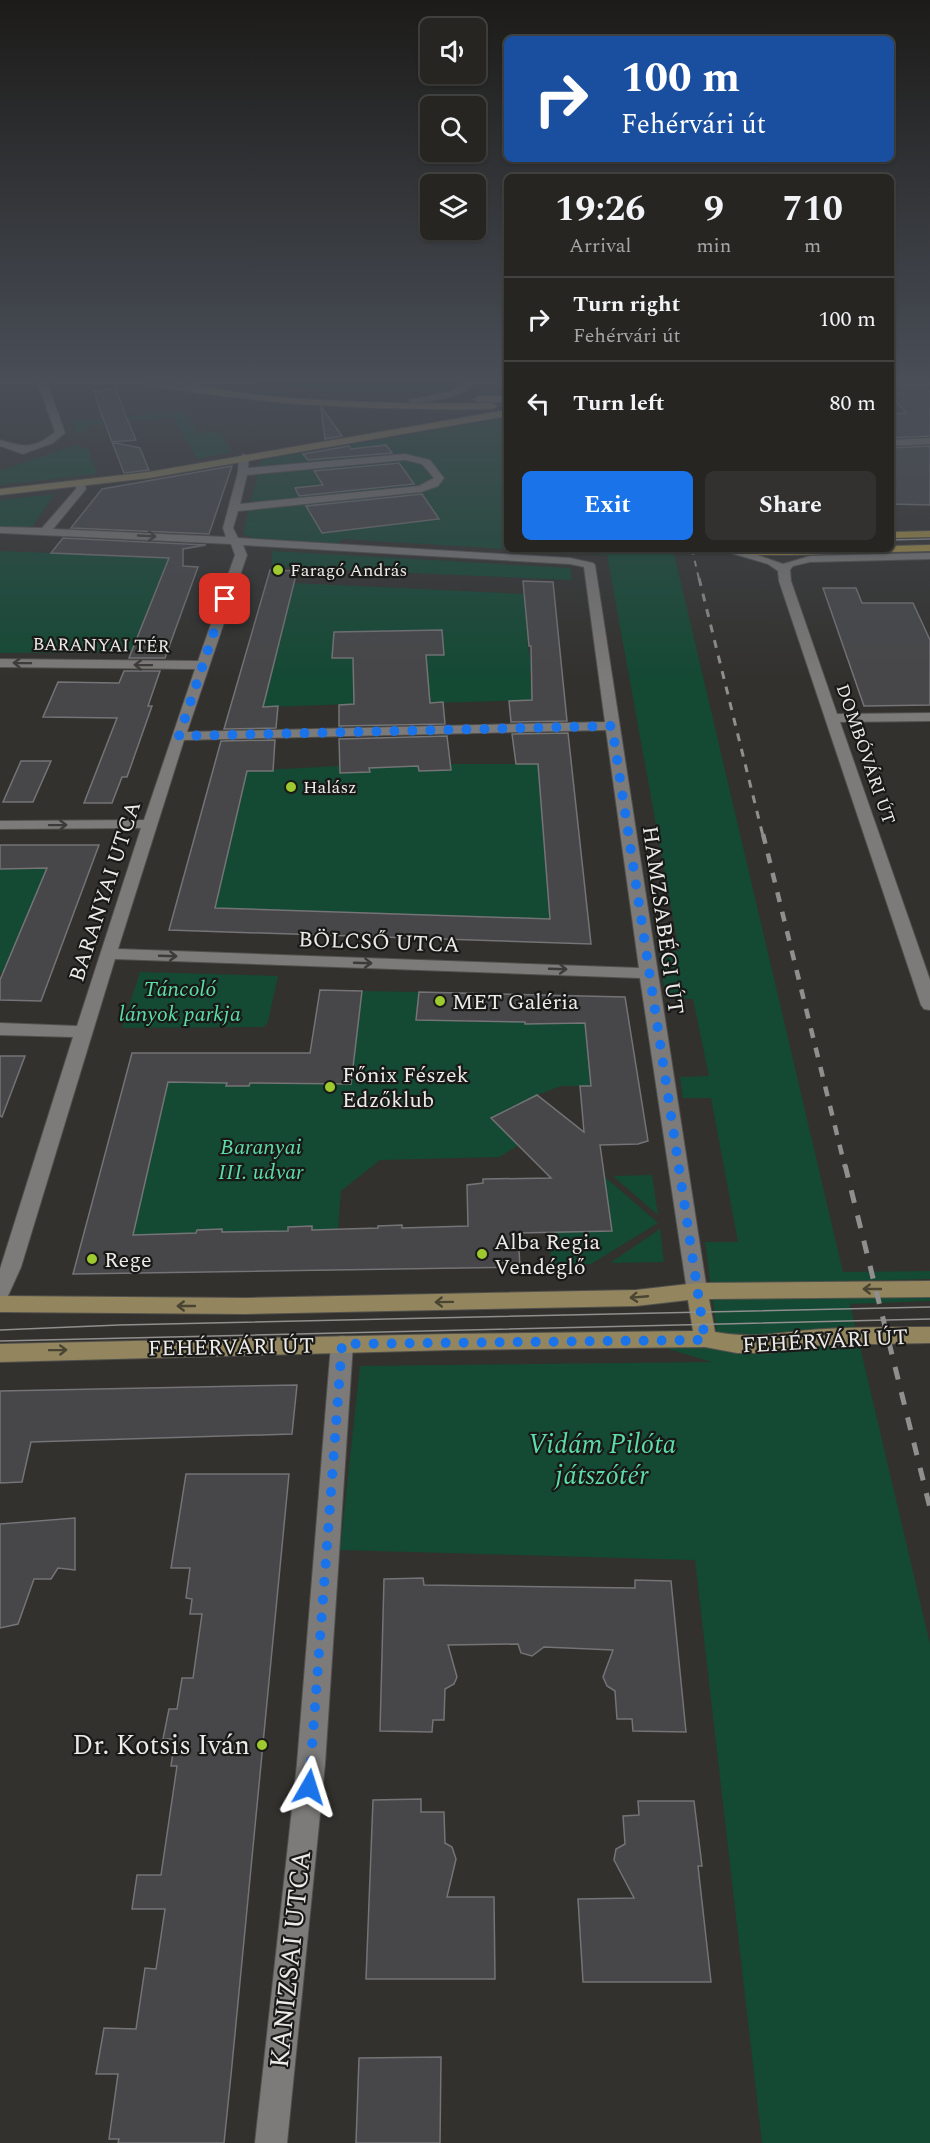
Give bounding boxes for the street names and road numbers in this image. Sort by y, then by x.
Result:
street label: BARANYAI TÉR [32,631,170,660]
street label: DOMBÓVÁRI ÚT [829,680,902,828]
street label: BARANYAI UTCA [61,797,150,986]
street label: HAMZSABÉGI ÚT [633,824,692,1017]
street label: BÖLCSŐ UTCA [298,923,460,962]
street label: FEHÉRVÁRI ÚT [741,1321,909,1362]
street label: FEHÉRVÁRI ÚT [148,1330,314,1365]
street label: KANIZSAI UTCA [259,1848,323,2070]

